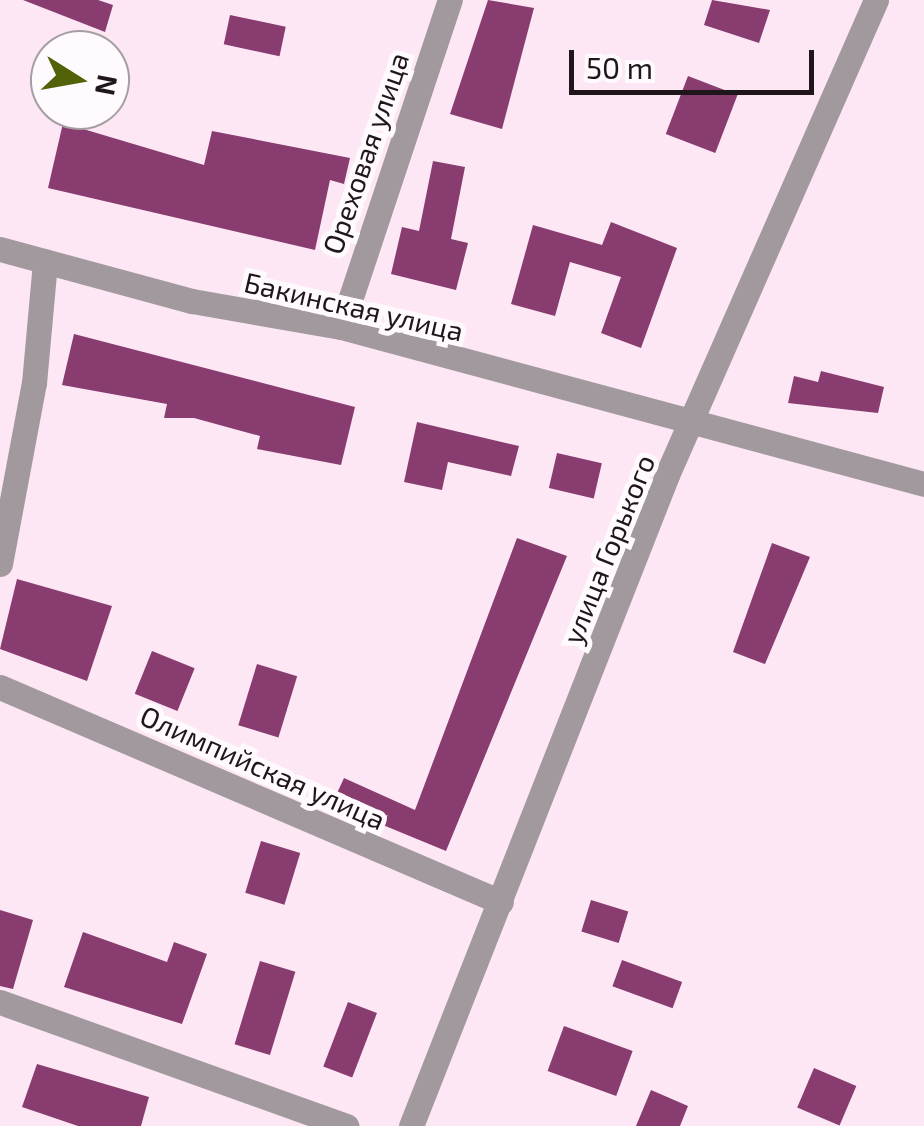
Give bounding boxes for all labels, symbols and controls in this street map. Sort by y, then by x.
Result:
north arrow [30,30,130,130]
scale bar [574,30,819,92]
street label: Ореховая улица [315,48,415,258]
text: 50 m [586,49,653,85]
text: N [89,72,126,99]
street label: Бакинская улица [241,264,467,348]
street label: улица Горького [555,450,661,648]
street label: Олимпийская улица [135,698,391,836]

